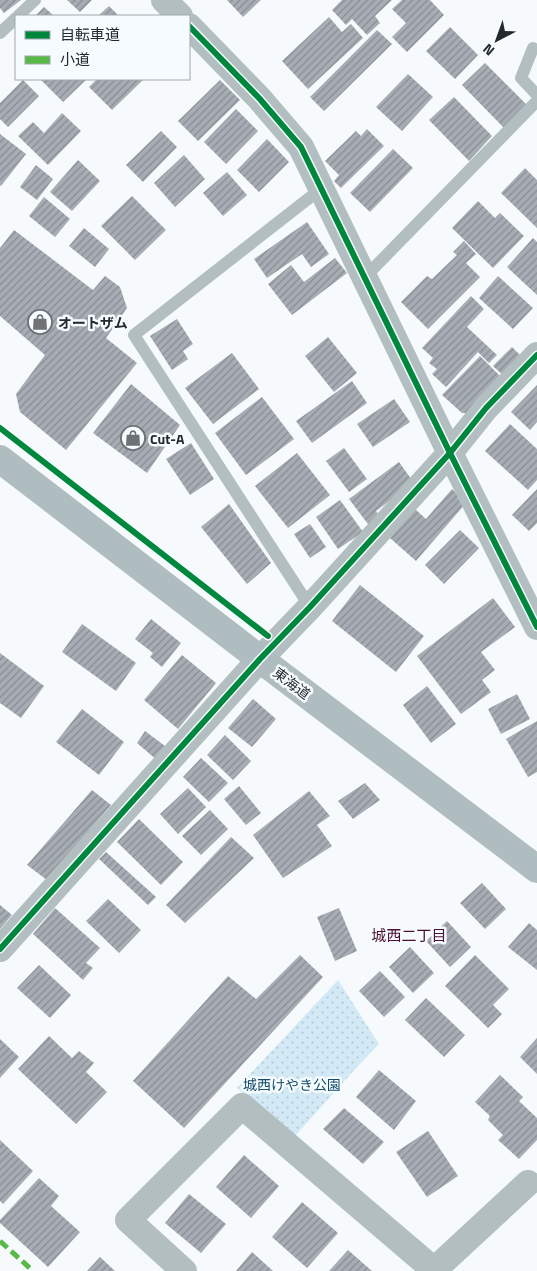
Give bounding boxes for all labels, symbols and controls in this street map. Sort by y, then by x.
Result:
legend [15,15,190,80]
north arrow [472,15,522,65]
text: 自転車道 [60,23,120,46]
text: N [478,39,499,61]
text: 小道 [60,48,90,71]
shop icon: オートザム [27,309,53,335]
place label: オートザム [58,312,128,333]
shop icon: Cut-A [120,425,146,451]
place label: Cut-A [150,428,185,449]
street label: 東海道 [269,662,315,704]
district label: 城西二丁目 [371,924,447,947]
park label: 城西けやき公園 [243,1074,341,1095]

